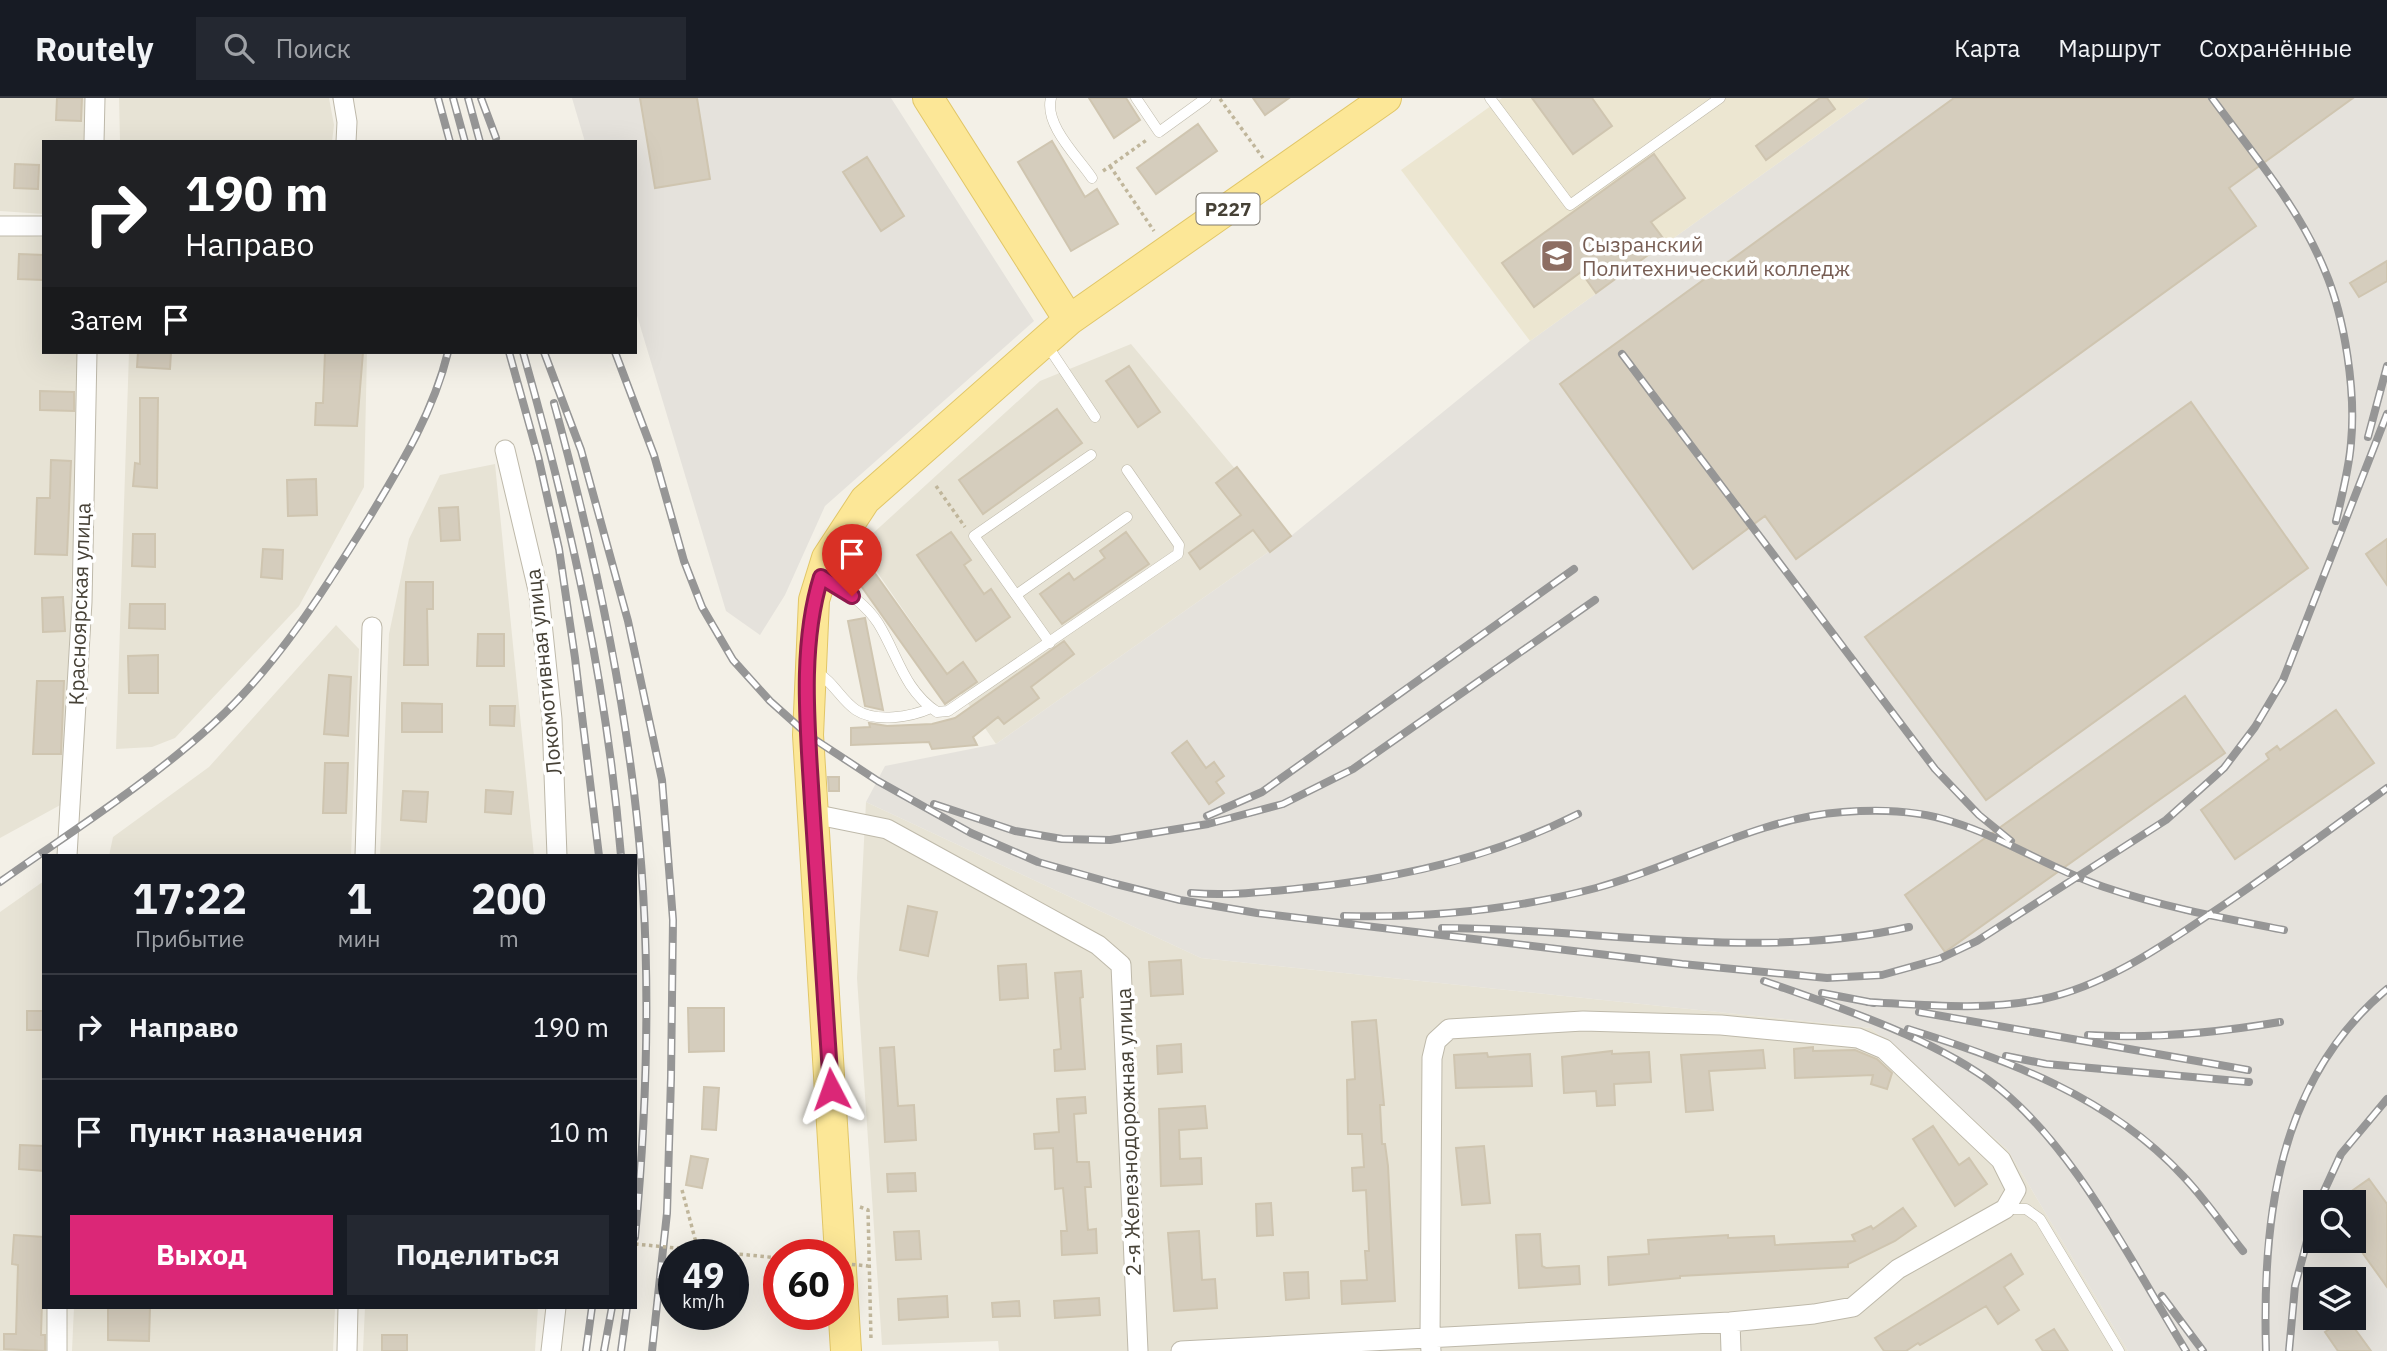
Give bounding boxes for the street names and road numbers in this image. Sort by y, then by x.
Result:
road number: Р227 [1196,194,1260,225]
street label: Красноярская улица [61,502,97,706]
street label: Локомотивная улица [518,568,568,776]
street label: 2-я Железнодорожная улица [1109,987,1147,1277]

